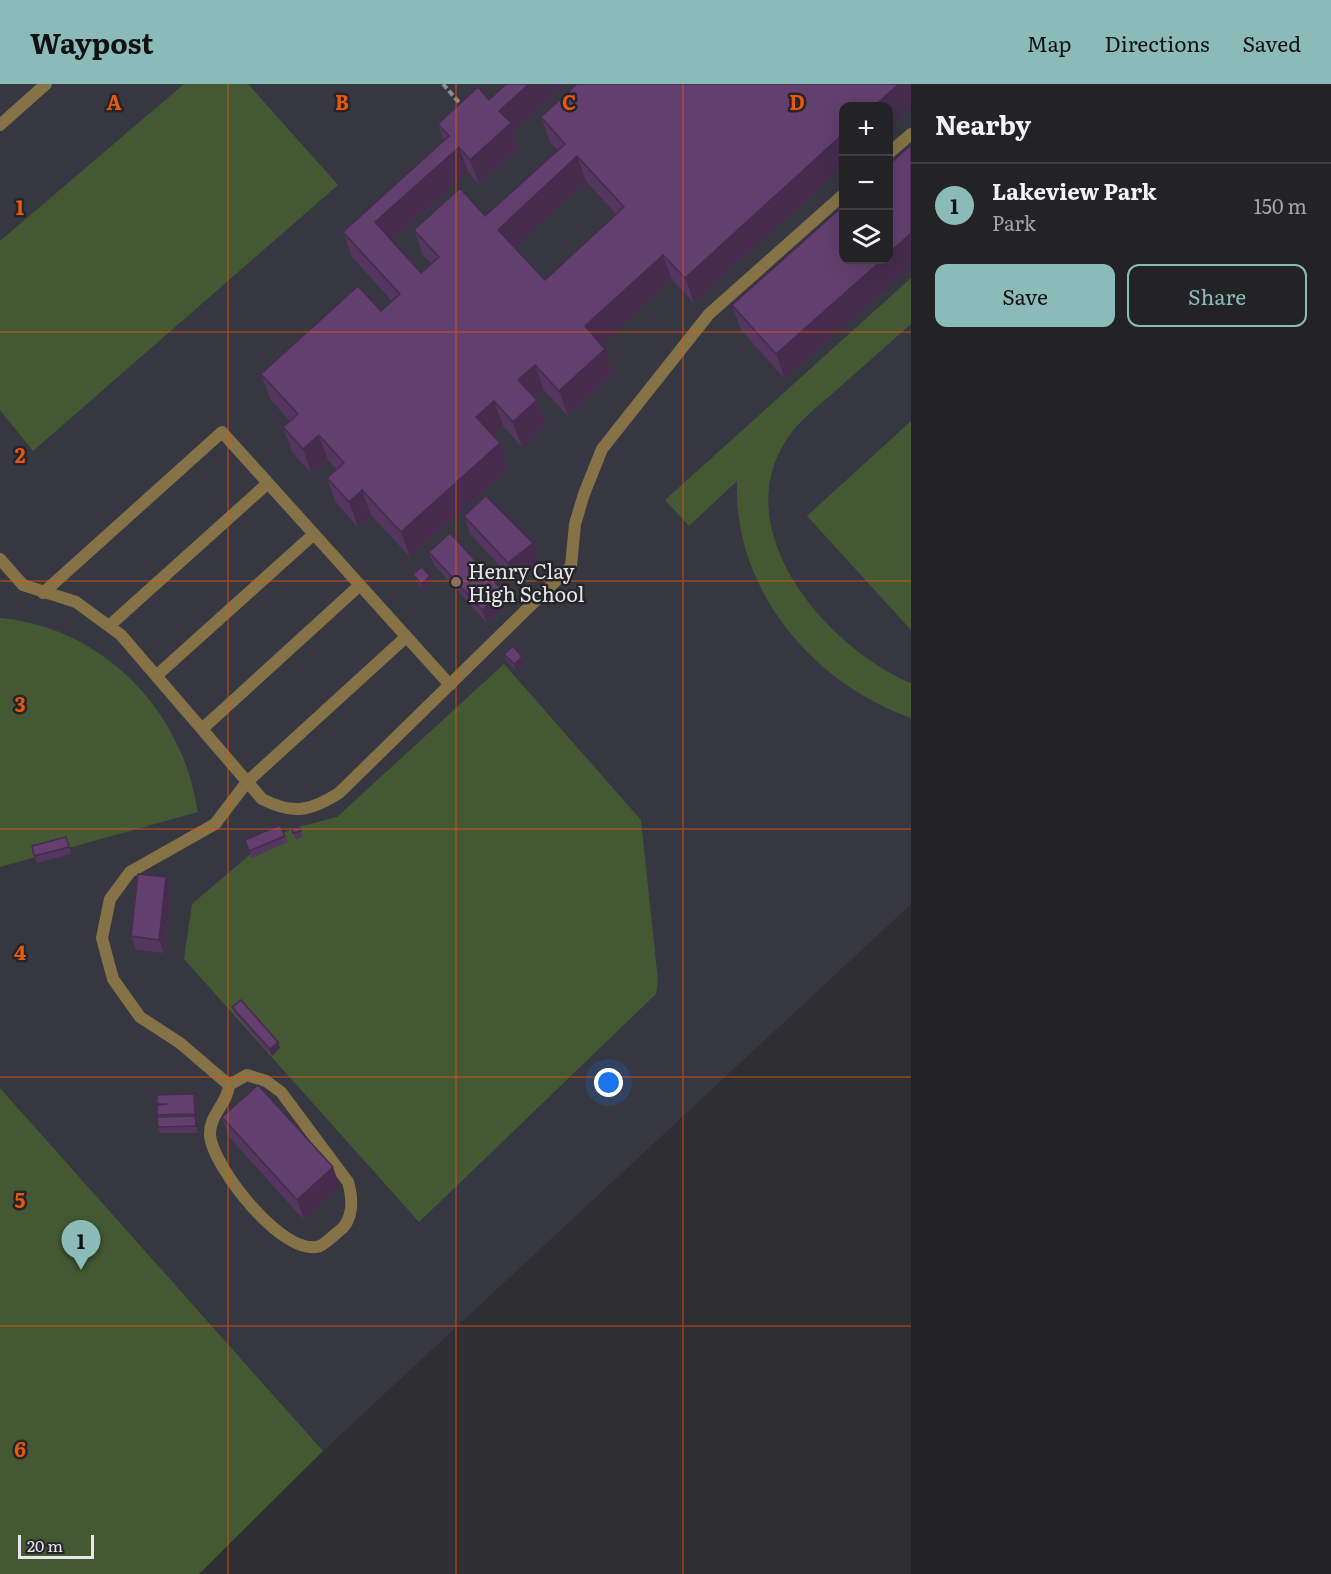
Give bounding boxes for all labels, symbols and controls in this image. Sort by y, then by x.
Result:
text: Waypost [30,21,154,63]
text: Map [1027,27,1072,58]
text: Directions [1105,27,1210,58]
text: Saved [1243,27,1301,58]
text: A [106,86,122,116]
text: B [335,86,349,116]
text: C [562,86,576,116]
text: D [789,86,805,116]
map controls [839,102,893,264]
button: + [839,102,893,156]
text: Nearby [935,104,1031,143]
button: − [839,156,893,210]
text: Lakeview Park [992,174,1157,207]
text: 1 [950,190,959,220]
text: 150 m [1254,190,1307,220]
text: 1 [16,191,24,221]
text: Park [992,207,1036,237]
button: layers [839,210,893,264]
button: Save [935,264,1115,327]
button: Share [1127,264,1307,327]
text: 2 [15,439,26,469]
place label: Henry Clay High School [468,555,585,608]
marker: Henry Clay High School [449,575,463,589]
text: 3 [14,688,26,718]
text: 4 [14,936,26,966]
your location [594,1068,623,1097]
text: 5 [15,1184,26,1214]
pin: 1 [62,1220,100,1270]
text: 6 [14,1433,26,1463]
scale bar [18,1532,94,1560]
text: 20 m [27,1533,63,1557]

